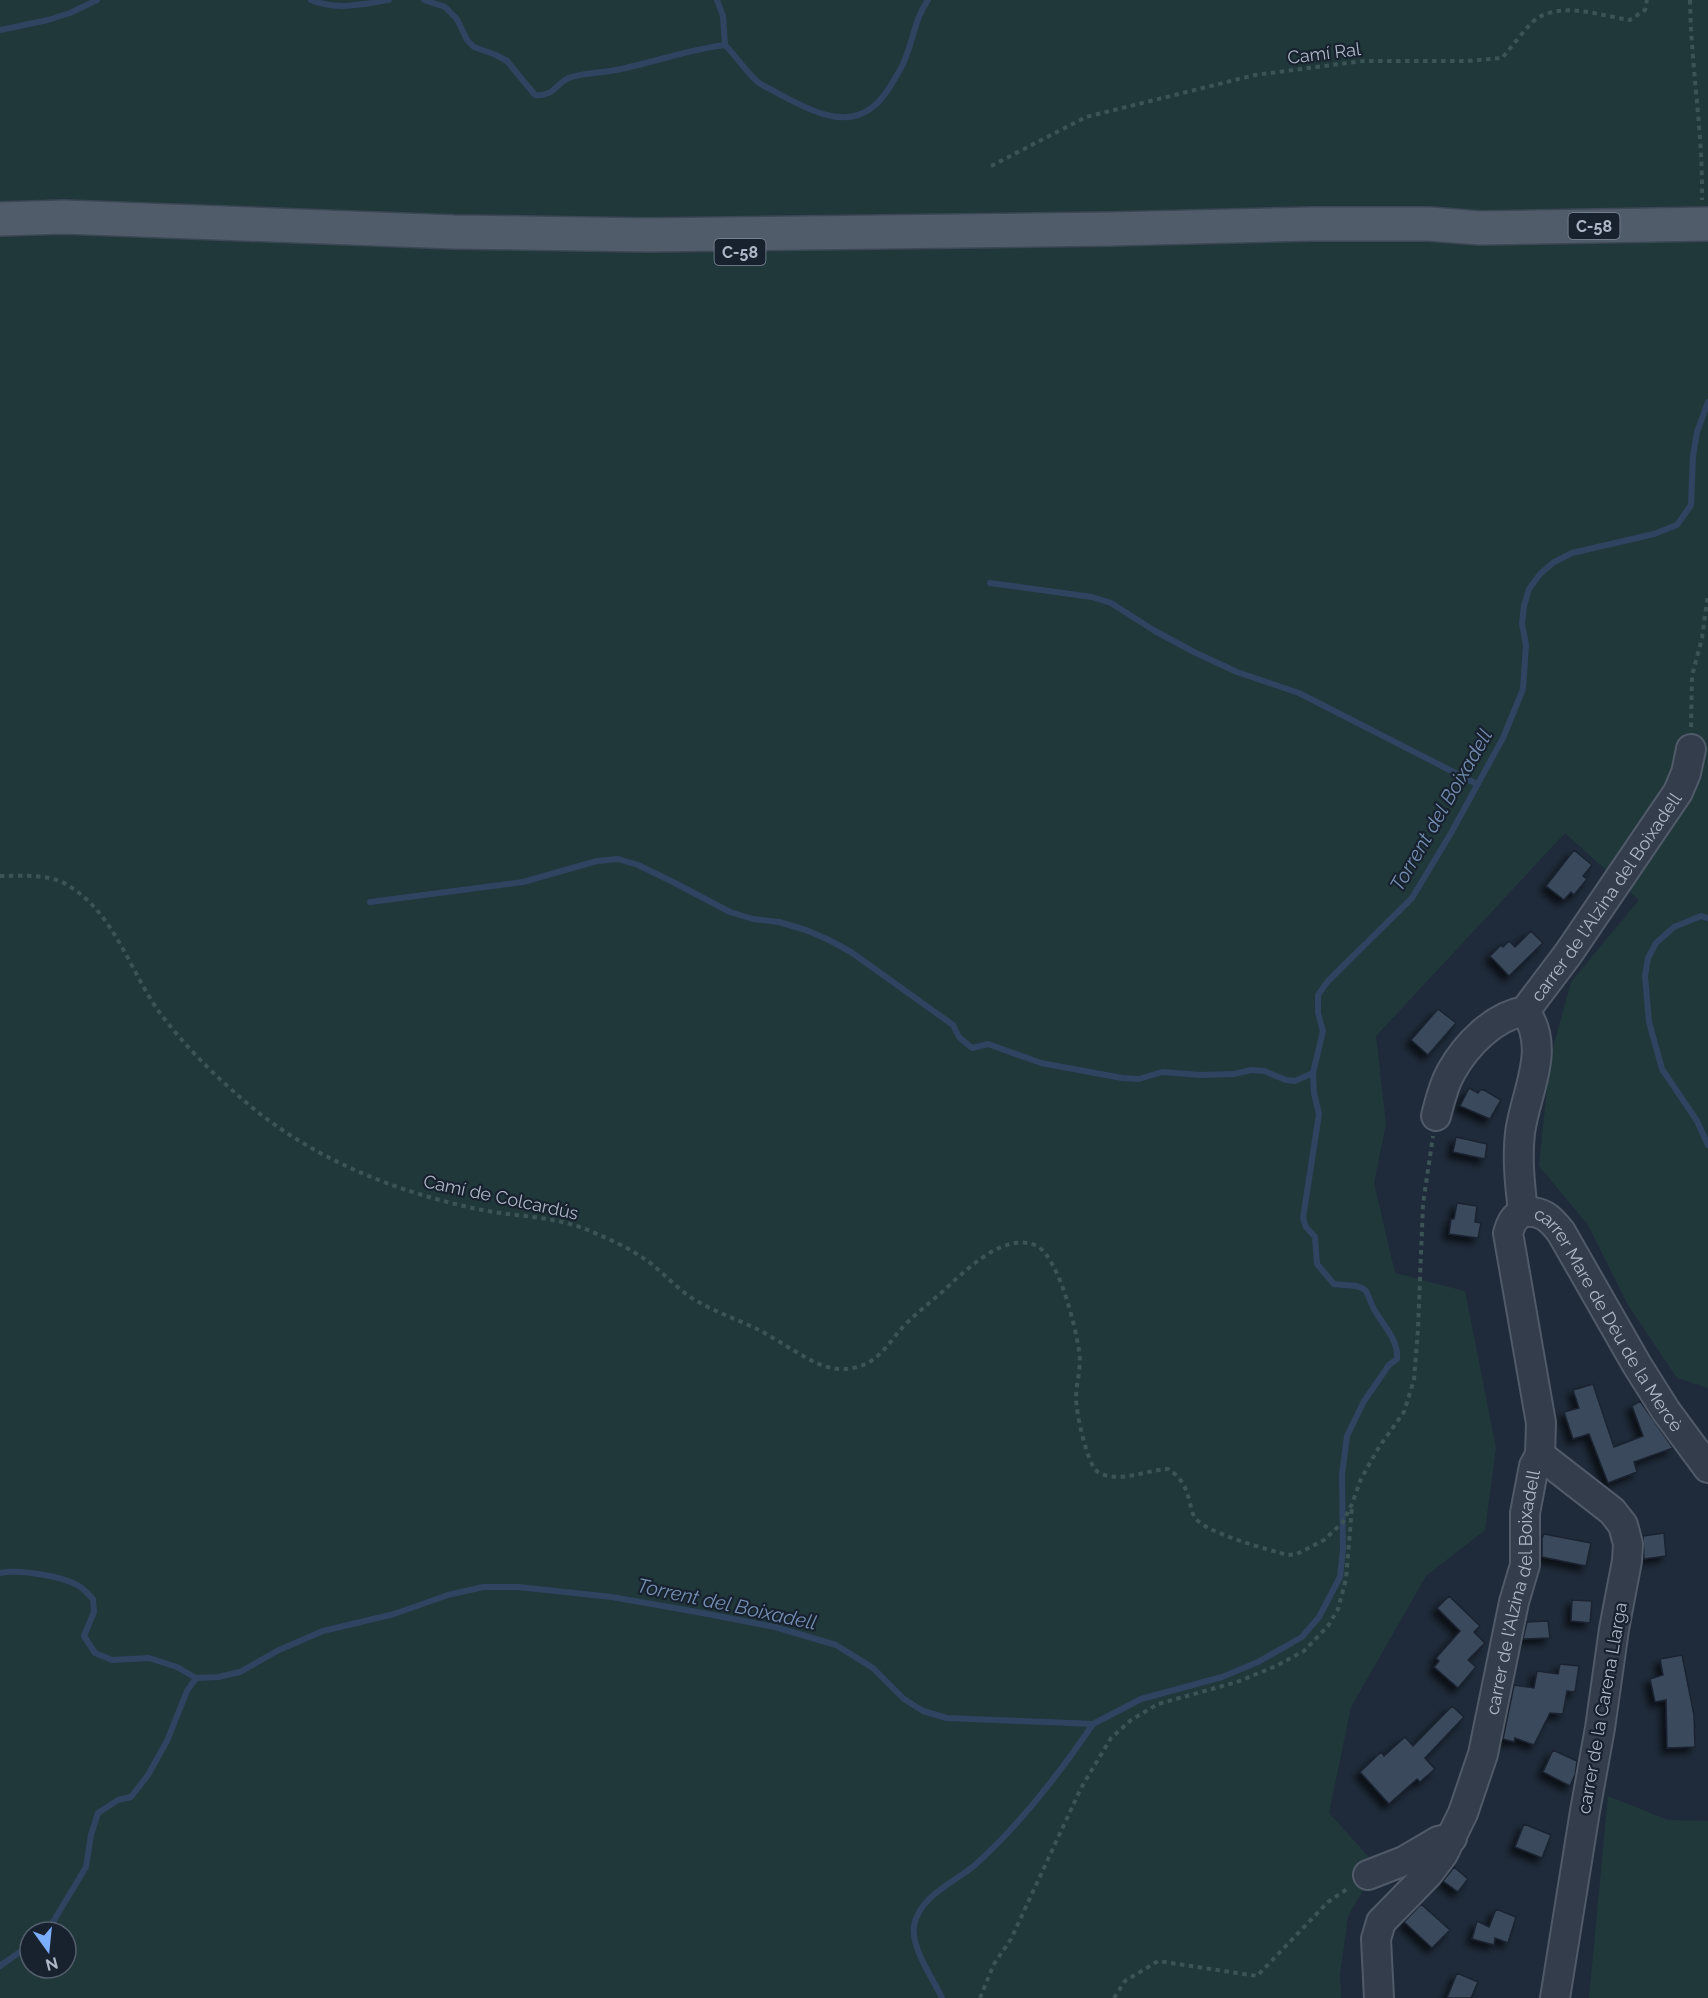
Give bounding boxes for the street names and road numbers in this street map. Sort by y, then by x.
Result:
street label: Camí Ral [1286,38,1362,68]
road number: C-58 [1568,213,1620,239]
road number: C-58 [714,239,766,265]
street label: carrer de l'Alzina del Boixadell [1526,788,1685,1005]
street label: Camí de Colcardús [422,1170,581,1224]
street label: carrer Mare de Déu de la Mercè [1532,1202,1688,1436]
street label: carrer de l'Alzina del Boixadell [1481,1468,1544,1716]
street label: carrer de la Carena Llarga [1573,1601,1631,1815]

